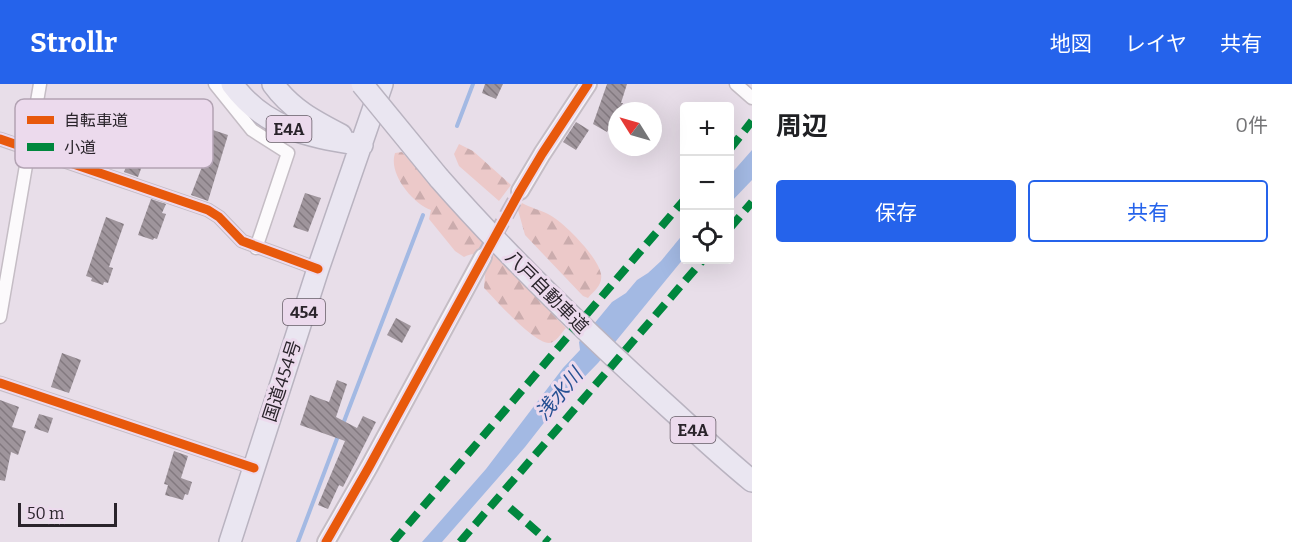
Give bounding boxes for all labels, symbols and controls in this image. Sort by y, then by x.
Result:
text: Strollr [30,26,117,59]
text: 地図 [1050,31,1092,57]
text: レイヤ [1125,31,1187,57]
text: 共有 [1220,31,1262,57]
legend [15,99,213,168]
north arrow [608,102,662,156]
map controls [680,102,734,264]
button: + [680,102,734,156]
text: 自転車道 [64,111,128,130]
text: 周辺 [776,111,828,142]
text: 0件 [1235,113,1268,137]
road number: E4A [266,116,312,142]
text: 小道 [64,138,96,157]
button: − [680,156,734,210]
button: 保存 [776,180,1016,242]
button: 共有 [1028,180,1268,242]
button: locate [680,210,734,264]
street label: 八戸自動車道 [501,246,593,338]
road number: 454 [283,299,325,325]
street label: 国道454号 [258,337,306,425]
water label: 浅水川 [531,362,589,425]
road number: E4A [670,417,716,443]
scale bar [18,500,117,528]
text: 50 m [27,504,64,523]

